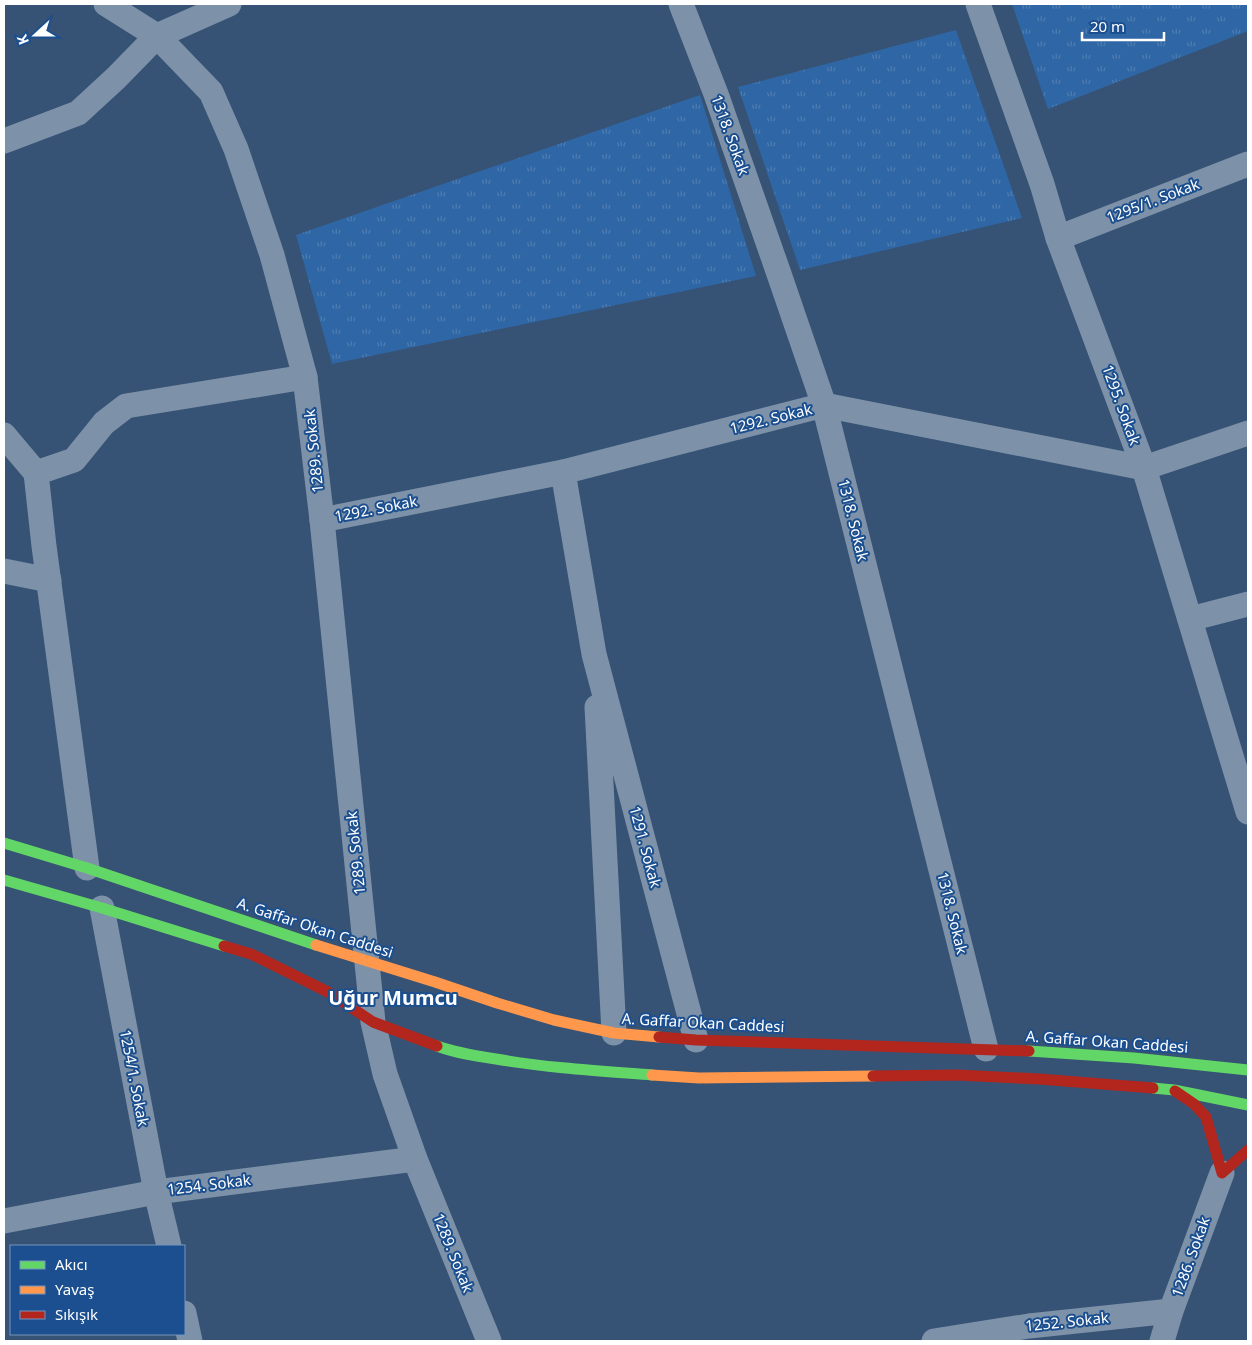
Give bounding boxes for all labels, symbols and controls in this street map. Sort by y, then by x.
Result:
north arrow [10,10,60,60]
scale bar [1082,10,1164,42]
text: 20 m [1090,16,1125,36]
text: K [12,31,33,48]
street label: 1318. Sokak [707,92,755,178]
street label: 1295/1. Sokak [1103,173,1202,227]
street label: 1295. Sokak [1098,362,1146,448]
street label: 1292. Sokak [728,398,814,438]
street label: 1289. Sokak [299,408,327,494]
street label: 1318. Sokak [834,477,874,563]
street label: 1292. Sokak [333,490,419,526]
street label: 1291. Sokak [625,804,666,890]
street label: 1289. Sokak [341,810,369,896]
street label: 1318. Sokak [933,870,973,956]
street label: A. Gaffar Okan Caddesi [235,892,396,962]
district label: Uğur Mumcu [328,984,458,1011]
street label: A. Gaffar Okan Caddesi [621,1008,785,1036]
street label: A. Gaffar Okan Caddesi [1025,1025,1189,1057]
street label: 1254/1. Sokak [116,1028,154,1128]
street label: 1254. Sokak [166,1169,252,1199]
street label: 1289. Sokak [429,1210,479,1295]
street label: 1286. Sokak [1166,1214,1214,1300]
legend [10,1245,185,1335]
text: Akıcı [55,1254,88,1274]
text: Yavaş [55,1279,94,1299]
text: Sıkışık [55,1304,98,1324]
street label: 1252. Sokak [1024,1307,1110,1335]

